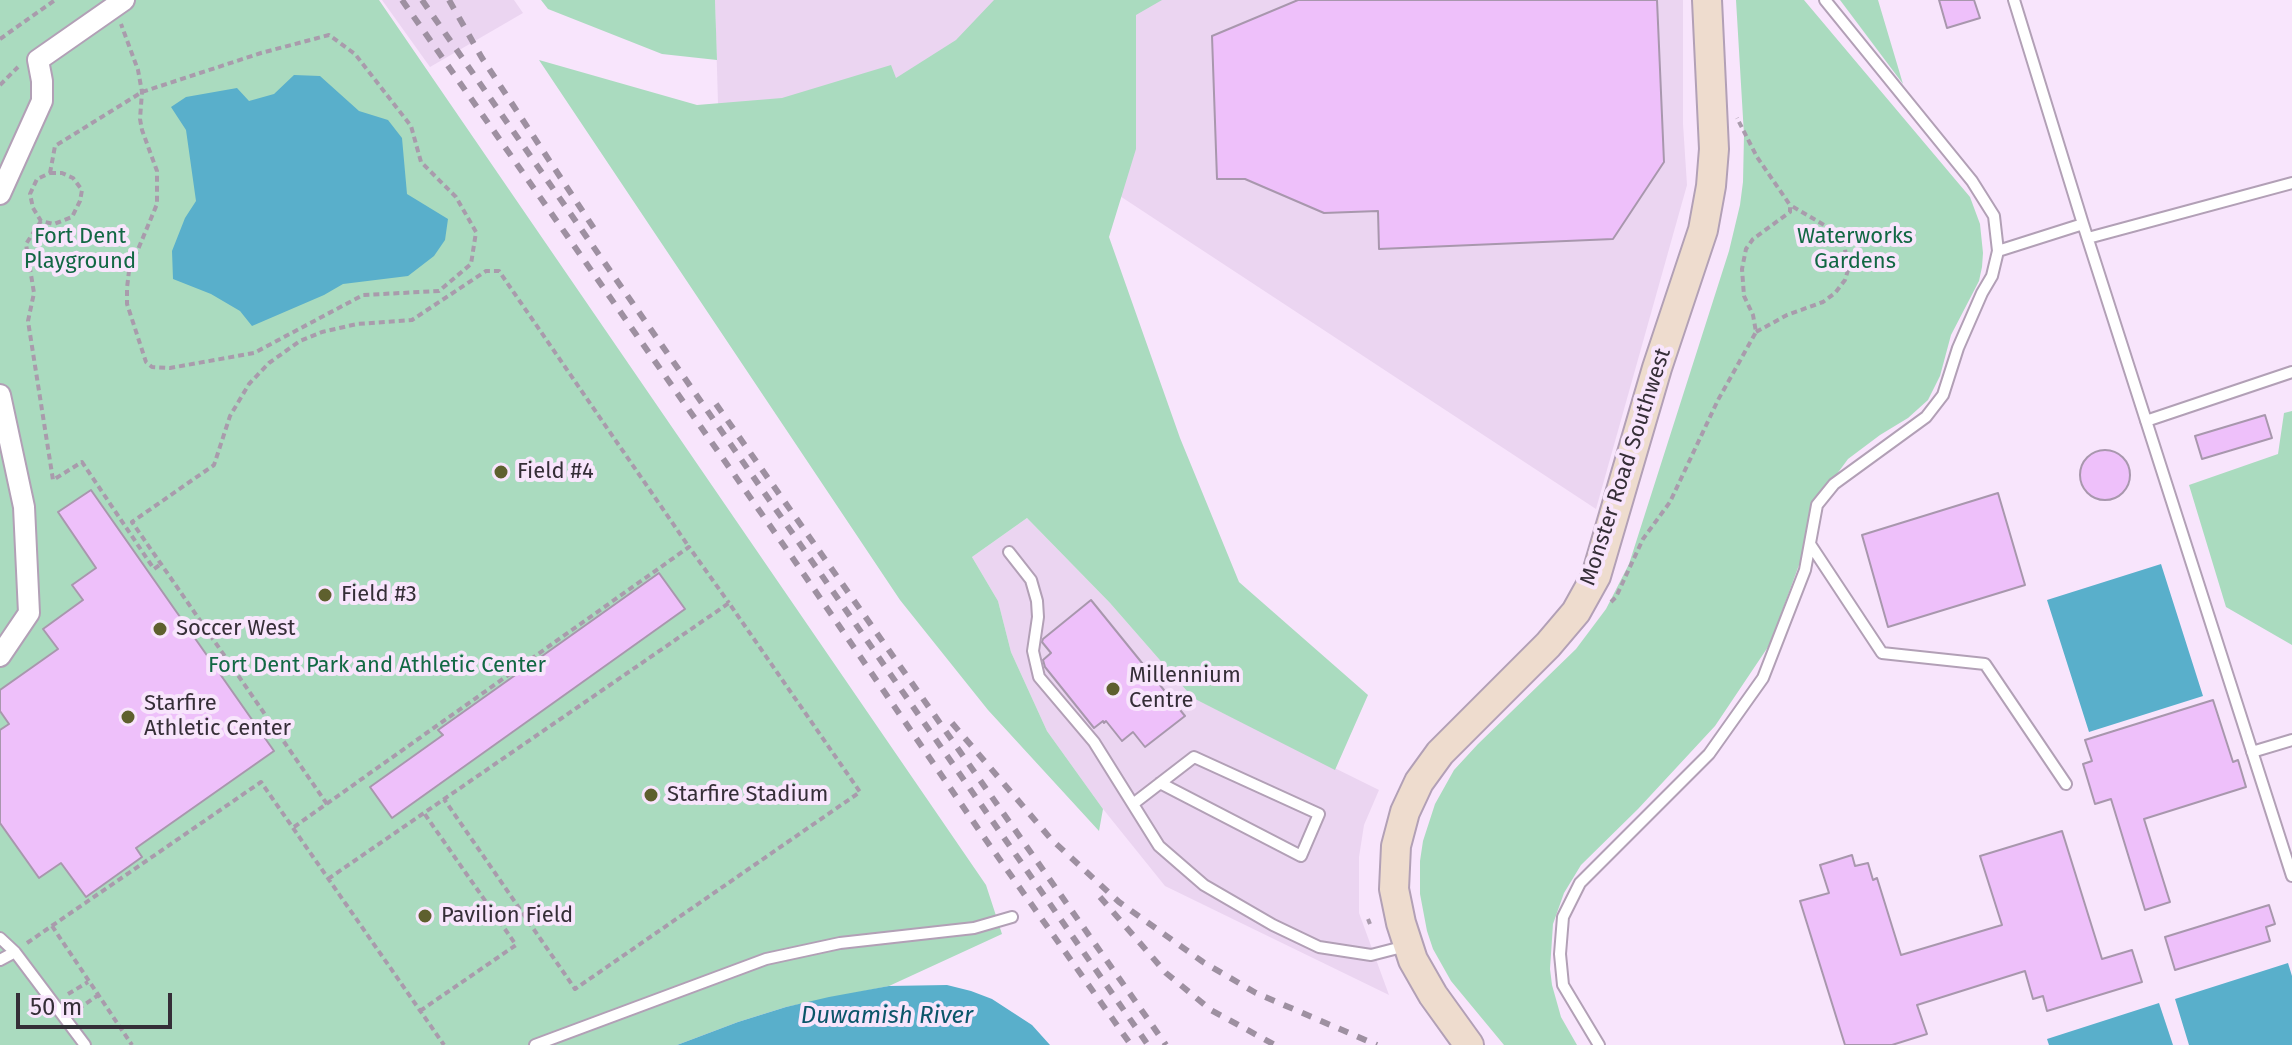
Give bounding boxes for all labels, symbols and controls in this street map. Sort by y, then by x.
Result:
park label: Fort Dent Playground [24,224,136,276]
park label: Waterworks Gardens [1797,224,1913,276]
street label: Monster Road Southwest [1575,345,1677,589]
place label: Field #4 [517,459,594,485]
marker: Field #4 [492,463,510,481]
place label: Field #3 [341,582,417,608]
marker: Field #3 [316,586,334,604]
place label: Soccer West [176,616,295,642]
marker: Soccer West [151,620,169,638]
park label: Fort Dent Park and Athletic Center [208,653,546,679]
place label: Millennium Centre [1129,663,1241,714]
marker: Millennium Centre [1104,680,1122,698]
place label: Starfire Athletic Center [144,691,291,742]
marker: Starfire Athletic Center [119,708,137,726]
place label: Starfire Stadium [667,782,828,808]
marker: Starfire Stadium [642,786,660,804]
place label: Pavilion Field [441,903,573,929]
marker: Pavilion Field [416,907,434,925]
scale bar [20,977,176,1027]
text: 50 m [30,993,82,1021]
water label: Duwamish River [801,1002,973,1030]

